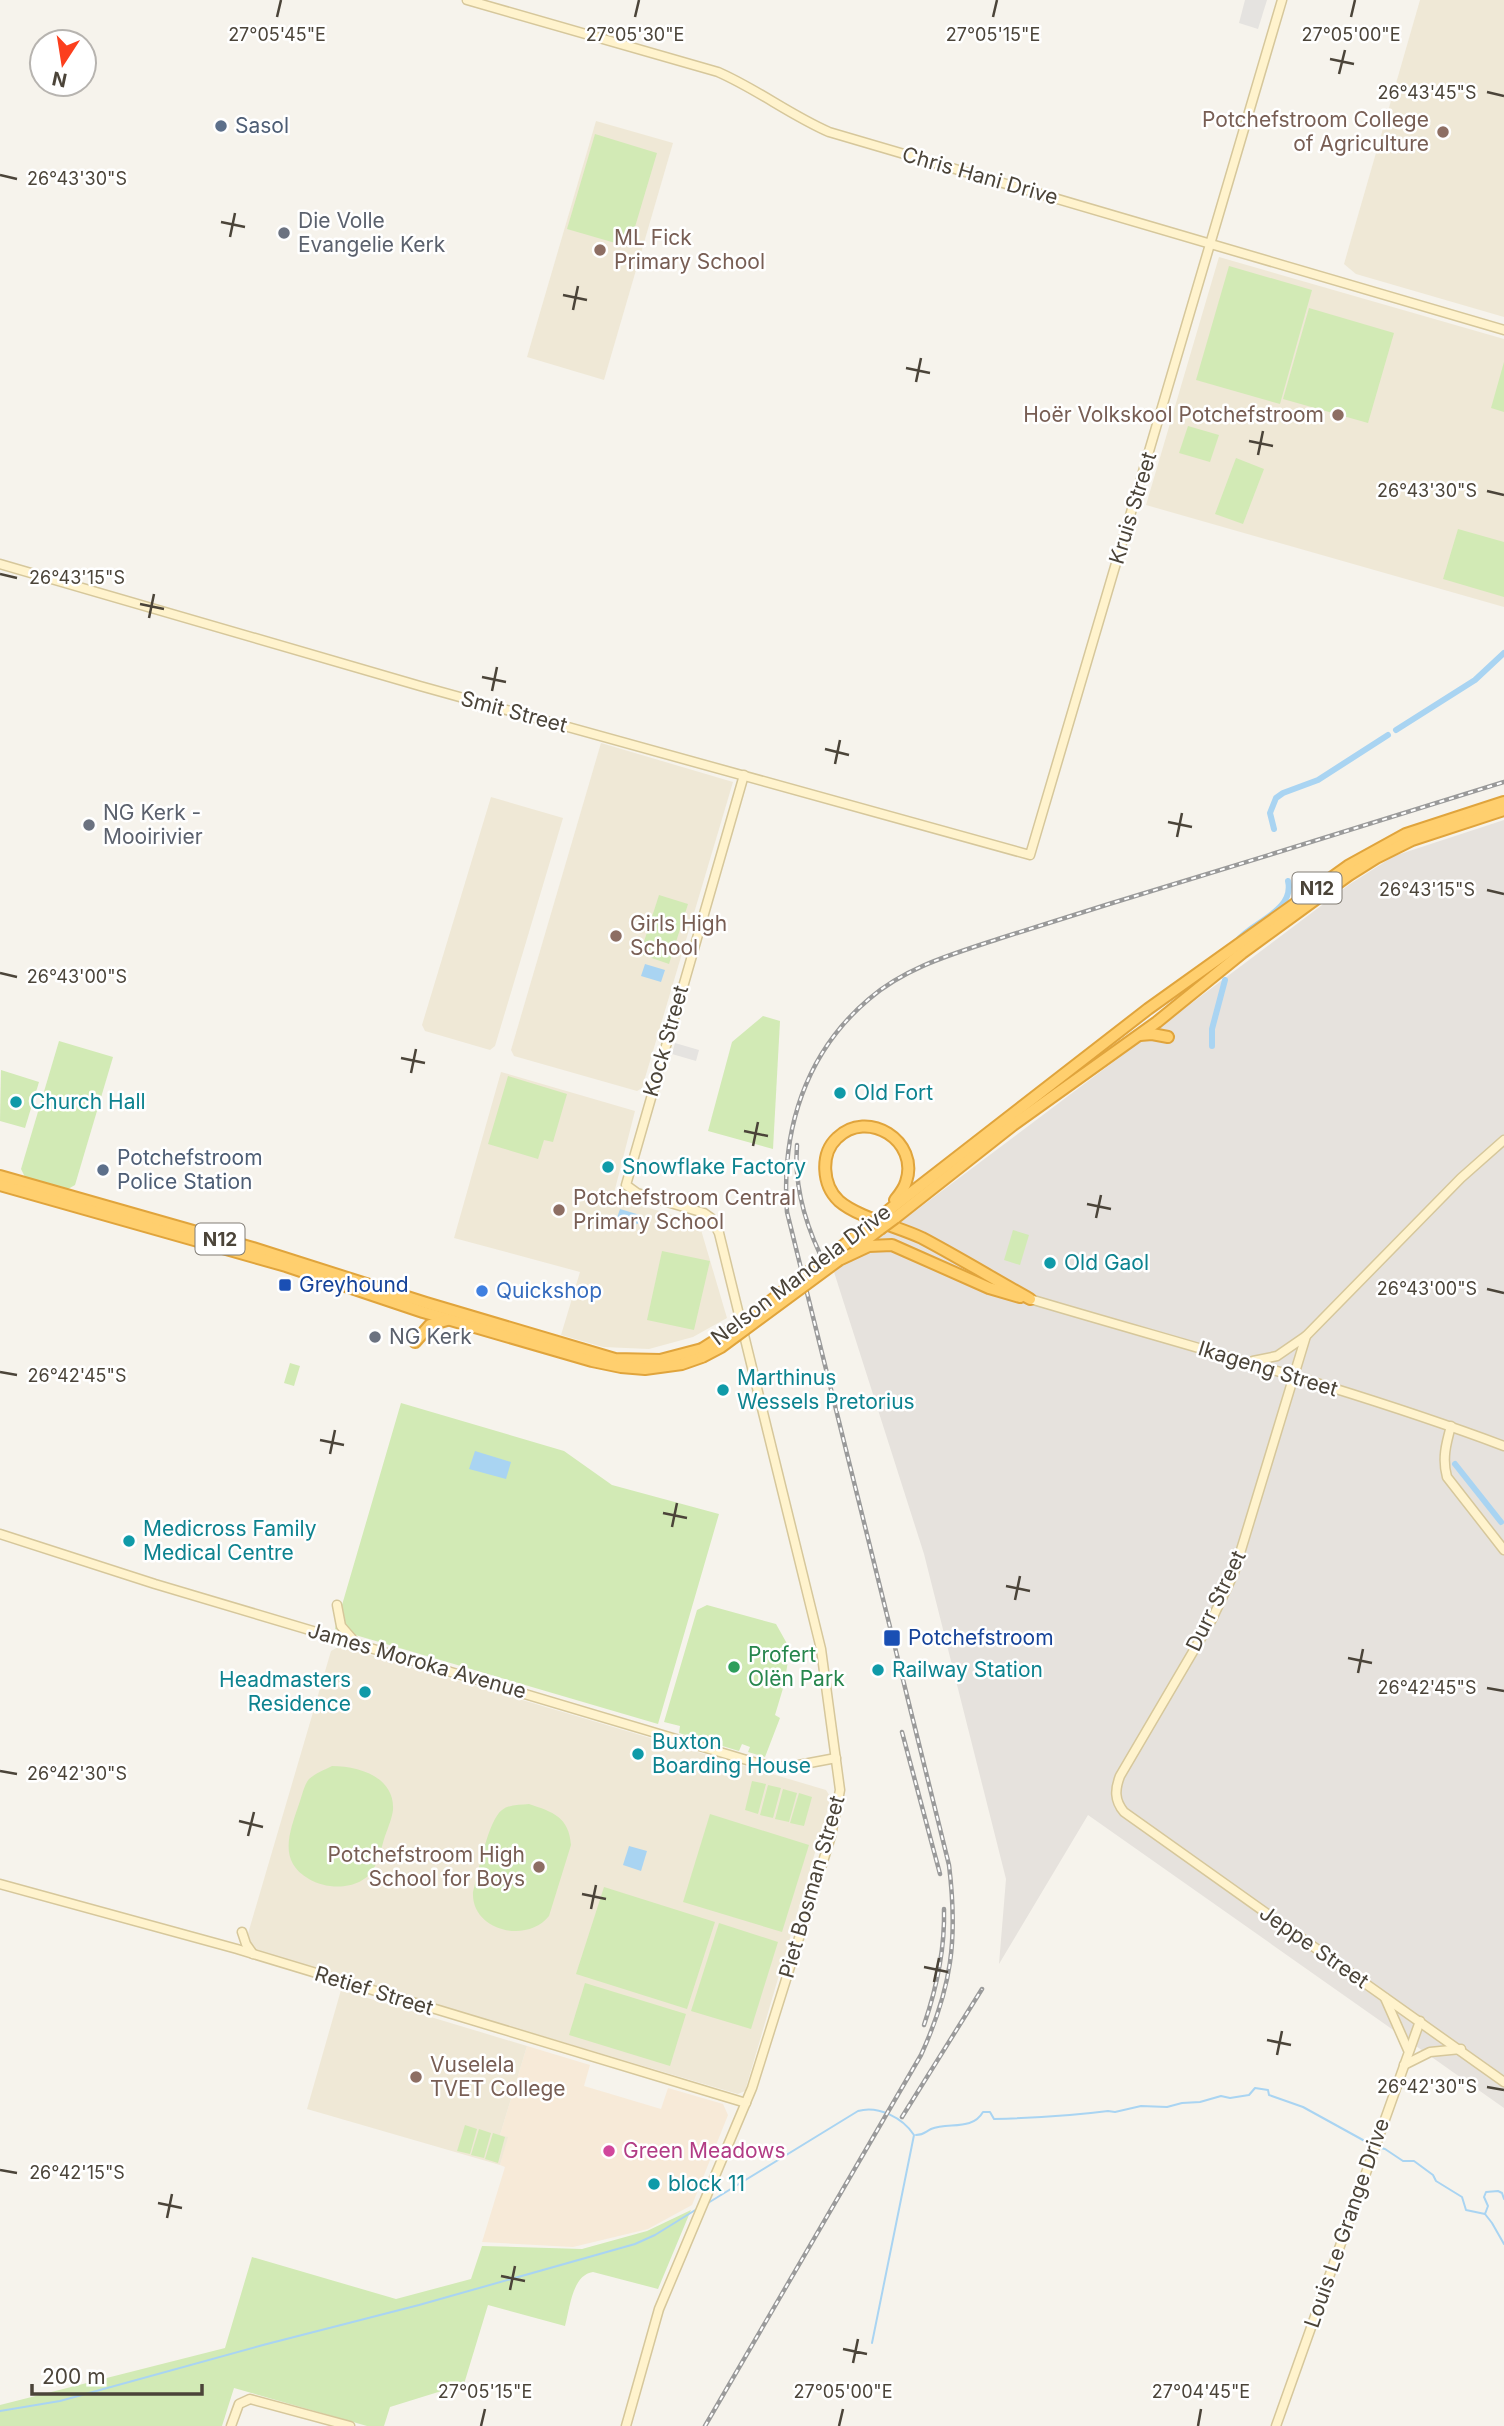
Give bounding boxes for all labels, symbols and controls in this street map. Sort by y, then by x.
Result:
text: 27°05'45"E [228,24,326,45]
text: 27°05'30"E [586,24,684,45]
text: 27°05'15"E [946,24,1040,45]
text: 27°05'00"E [1302,24,1400,45]
north arrow [28,28,98,98]
text: N [50,66,69,92]
text: 26°43'45"S [1377,82,1477,103]
place label: Potchefstroom College of Agriculture [1202,107,1429,156]
place label: Sasol [235,113,289,138]
marker: Sasol [213,118,229,134]
marker: Potchefstroom College of Agriculture [1435,124,1451,140]
street label: Chris Hani Drive [899,141,1061,210]
text: 26°43'30"S [27,168,127,189]
place label: Die Volle Evangelie Kerk [298,208,446,257]
marker: Die Volle Evangelie Kerk [276,225,292,241]
place label: ML Fick Primary School [614,225,765,274]
marker: ML Fick Primary School [592,242,608,258]
place label: Hoër Volkskool Potchefstroom [1023,402,1324,427]
marker: Hoër Volkskool Potchefstroom [1330,407,1346,423]
street label: Kruis Street [1104,449,1161,567]
text: 26°43'30"S [1377,480,1477,501]
text: 26°43'15"S [29,567,125,588]
street label: Smit Street [458,685,570,738]
place label: NG Kerk - Mooirivier [103,800,203,849]
marker: NG Kerk - Mooirivier [81,817,97,833]
road number: N12 [1292,873,1342,904]
text: 26°43'15"S [1379,879,1475,900]
place label: Girls High School [630,911,727,960]
marker: Girls High School [608,928,624,944]
text: 26°43'00"S [27,966,127,987]
street label: Kock Street [638,982,693,1099]
place label: Old Fort [854,1080,933,1105]
marker: Old Fort [832,1085,848,1101]
place label: Church Hall [30,1089,146,1114]
marker: Church Hall [8,1094,24,1110]
place label: Potchefstroom Police Station [117,1145,263,1194]
place label: Snowflake Factory [622,1154,806,1179]
marker: Snowflake Factory [600,1159,616,1175]
marker: Potchefstroom Police Station [95,1162,111,1178]
place label: Potchefstroom Central Primary School [573,1185,796,1234]
street label: Nelson Mandela Drive [706,1199,895,1350]
marker: Potchefstroom Central Primary School [551,1202,567,1218]
road number: N12 [196,1224,244,1254]
place label: Old Gaol [1064,1250,1149,1275]
marker: Old Gaol [1042,1255,1058,1271]
place label: Greyhound [299,1272,409,1297]
marker: Greyhound [277,1277,293,1293]
place label: Quickshop [496,1278,602,1303]
text: 26°43'00"S [1377,1278,1477,1299]
marker: Quickshop [474,1283,490,1299]
place label: NG Kerk [389,1324,472,1349]
marker: NG Kerk [367,1329,383,1345]
street label: Ikageng Street [1195,1335,1341,1402]
text: 26°42'45"S [28,1365,126,1386]
place label: Marthinus Wessels Pretorius [737,1365,915,1414]
marker: Marthinus Wessels Pretorius [715,1382,731,1398]
place label: Medicross Family Medical Centre [143,1516,317,1565]
marker: Medicross Family Medical Centre [121,1533,137,1549]
street label: Durr Street [1180,1546,1251,1655]
street label: James Moroka Avenue [305,1617,529,1704]
place label: Potchefstroom [908,1625,1054,1650]
marker: Potchefstroom [882,1628,902,1648]
place label: Profert Olën Park [748,1642,845,1691]
place label: Railway Station [892,1657,1043,1682]
marker: Profert Olën Park [726,1659,742,1675]
marker: Railway Station [870,1662,886,1678]
place label: Headmasters Residence [219,1667,351,1716]
text: 26°42'45"S [1378,1677,1476,1698]
marker: Headmasters Residence [357,1684,373,1700]
place label: Buxton Boarding House [652,1729,811,1778]
marker: Buxton Boarding House [630,1746,646,1762]
text: 26°42'30"S [27,1763,127,1784]
street label: Piet Bosman Street [773,1793,850,1981]
place label: Potchefstroom High School for Boys [327,1842,525,1891]
marker: Potchefstroom High School for Boys [531,1859,547,1875]
street label: Jeppe Street [1255,1900,1374,1993]
street label: Retief Street [312,1961,437,2020]
place label: Vuselela TVET College [430,2052,566,2101]
marker: Vuselela TVET College [408,2069,424,2085]
text: 26°42'30"S [1377,2076,1477,2097]
street label: Louis Le Grange Drive [1299,2115,1394,2331]
place label: Green Meadows [623,2138,786,2163]
marker: Green Meadows [601,2143,617,2159]
text: 26°42'15"S [29,2162,125,2183]
place label: block 11 [668,2171,745,2196]
marker: block 11 [646,2176,662,2192]
scale bar [32,2352,201,2396]
text: 200 m [42,2364,106,2389]
text: 27°05'15"E [438,2381,532,2402]
text: 27°05'00"E [794,2381,892,2402]
text: 27°04'45"E [1152,2381,1250,2402]

